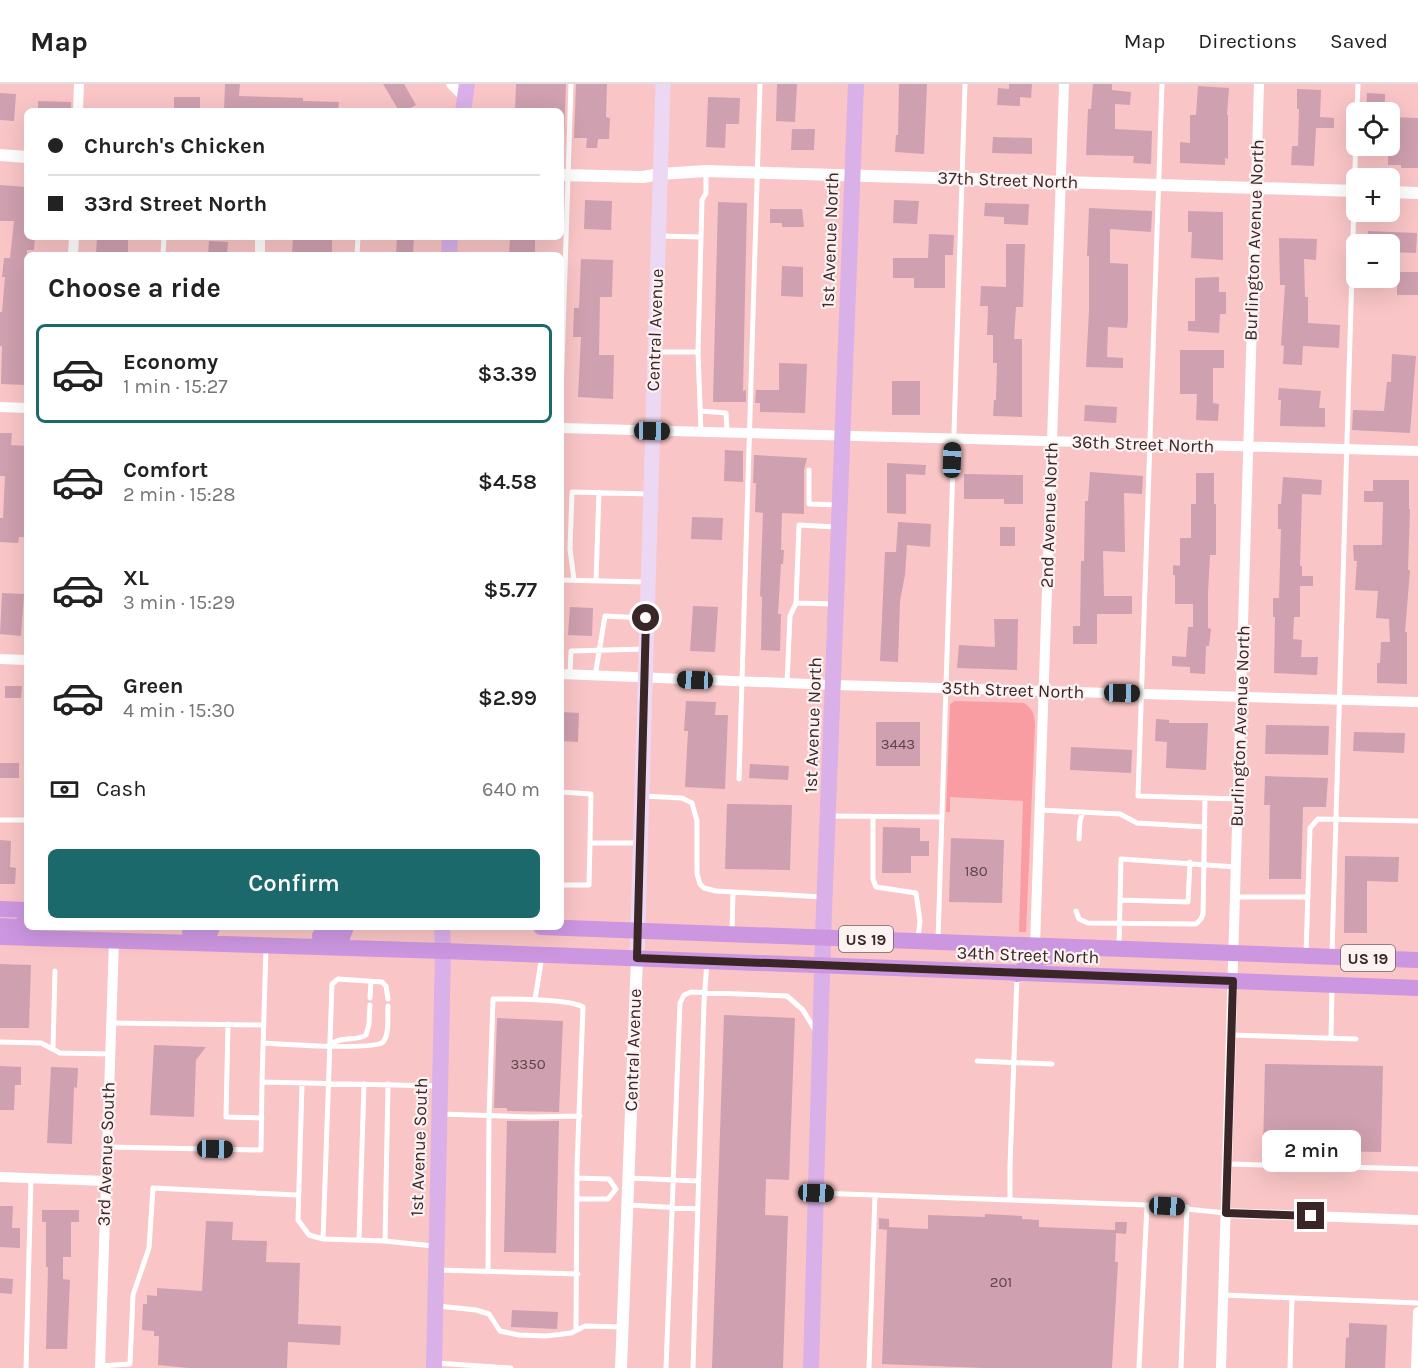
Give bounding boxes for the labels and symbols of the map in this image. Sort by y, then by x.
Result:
street label: Burlington Avenue North [1239,139,1269,341]
street label: 37th Street North [937,167,1079,193]
street label: 1st Avenue North [817,172,843,308]
street label: Central Avenue [642,268,668,392]
car [634,422,670,440]
street label: 36th Street North [1071,431,1215,457]
car [942,442,962,478]
street label: 2nd Avenue North [1035,442,1063,588]
route start [632,604,659,631]
street label: Burlington Avenue North [1225,625,1255,827]
street label: 1st Avenue North [800,657,826,793]
car [677,670,713,690]
street label: 35th Street North [941,677,1085,703]
car [1104,684,1140,702]
house number: 3443 [881,735,915,753]
house number: 180 [964,862,988,880]
road number: US 19 [839,926,893,952]
street label: 34th Street North [956,942,1100,968]
road number: US 19 [1341,945,1395,971]
street label: Central Avenue [620,988,646,1112]
house number: 3350 [510,1055,546,1073]
street label: 1st Avenue South [406,1077,432,1217]
street label: 3rd Avenue South [92,1081,120,1227]
callout: 2 min [1262,1129,1360,1171]
car [197,1140,233,1158]
car [798,1183,834,1203]
car [1149,1196,1185,1216]
route end [1297,1202,1324,1229]
house number: 201 [990,1273,1012,1291]

